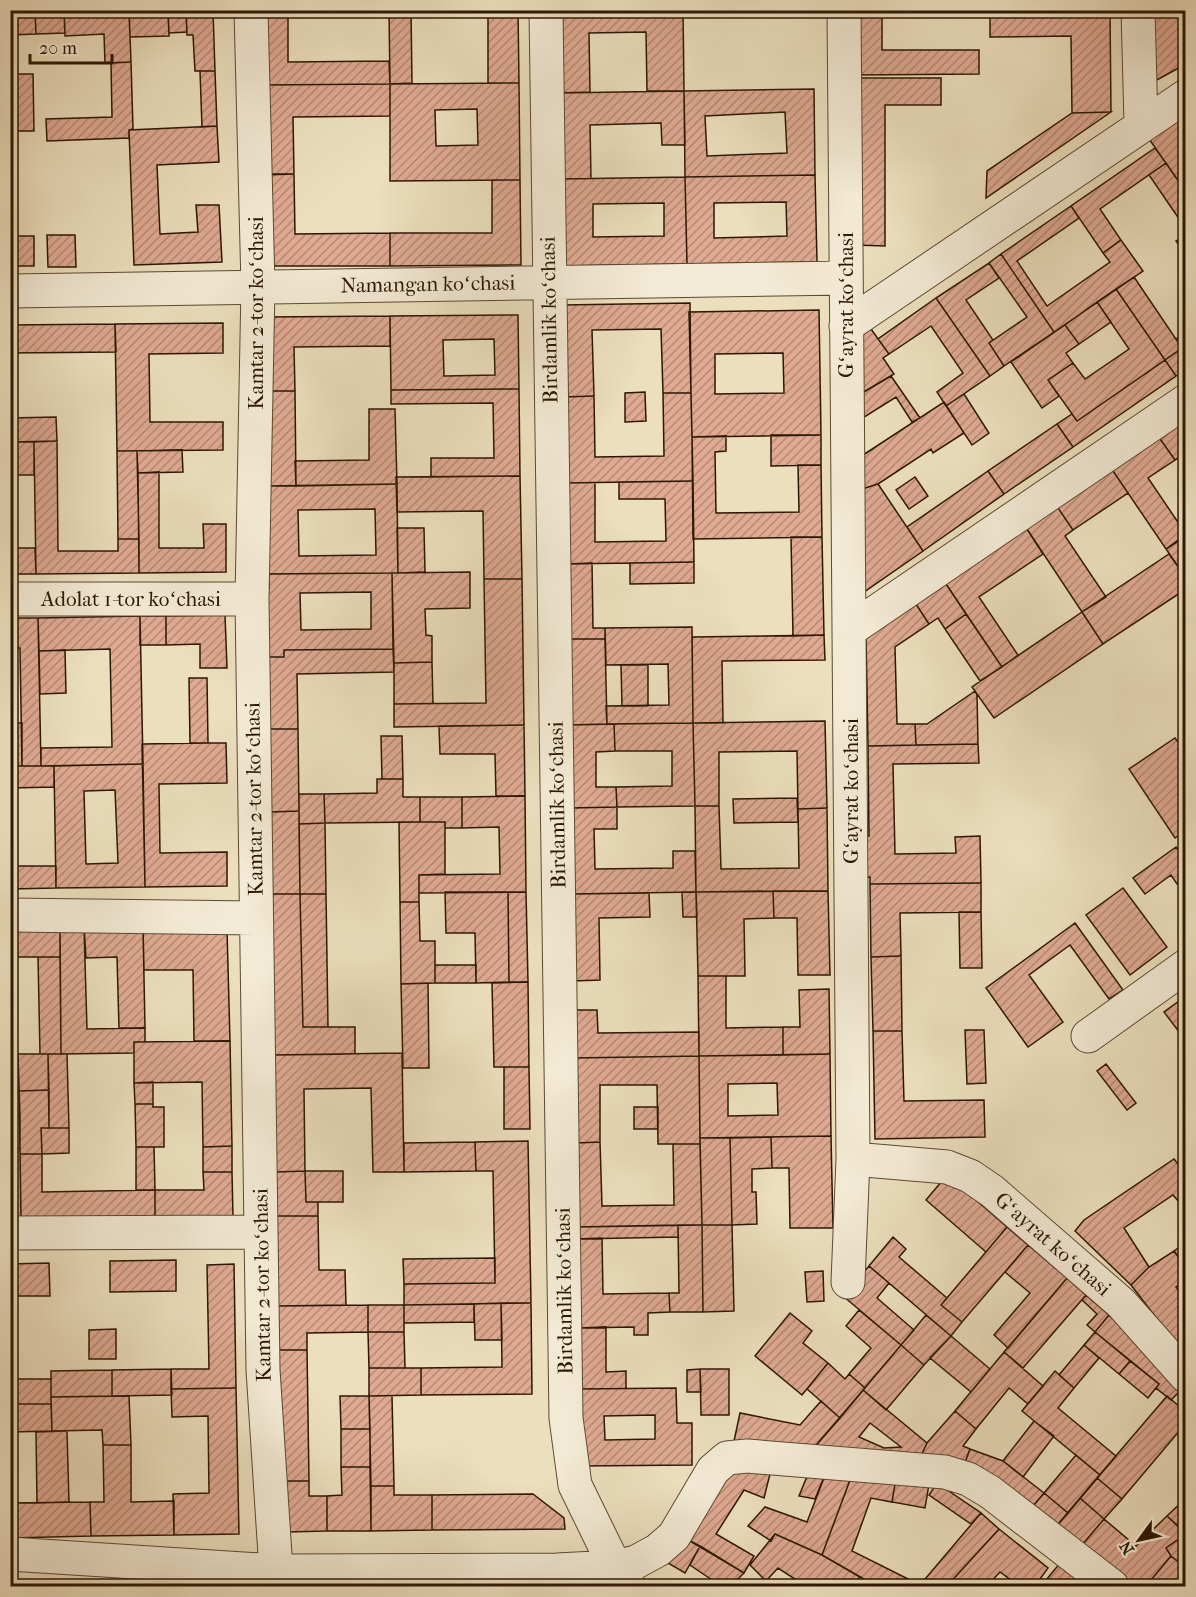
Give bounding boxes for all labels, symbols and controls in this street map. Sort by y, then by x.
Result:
scale bar [30,27,112,65]
text: 20 m [39,38,77,59]
street label: Kamtar 2-tor koʻchasi [244,216,268,410]
street label: Gʻayrat koʻchasi [834,232,858,378]
street label: Birdamlik koʻchasi [536,236,562,404]
street label: Namangan koʻchasi [340,270,516,298]
street label: Adolat 1-tor koʻchasi [40,587,221,611]
street label: Kamtar 2-tor koʻchasi [240,702,268,896]
street label: Gʻayrat koʻchasi [839,718,863,864]
street label: Birdamlik koʻchasi [544,721,570,889]
street label: Gʻayrat koʻchasi [990,1187,1116,1301]
street label: Kamtar 2-tor koʻchasi [248,1188,276,1382]
street label: Birdamlik koʻchasi [551,1207,577,1375]
north arrow [1109,1510,1169,1570]
text: N [1115,1537,1138,1558]

